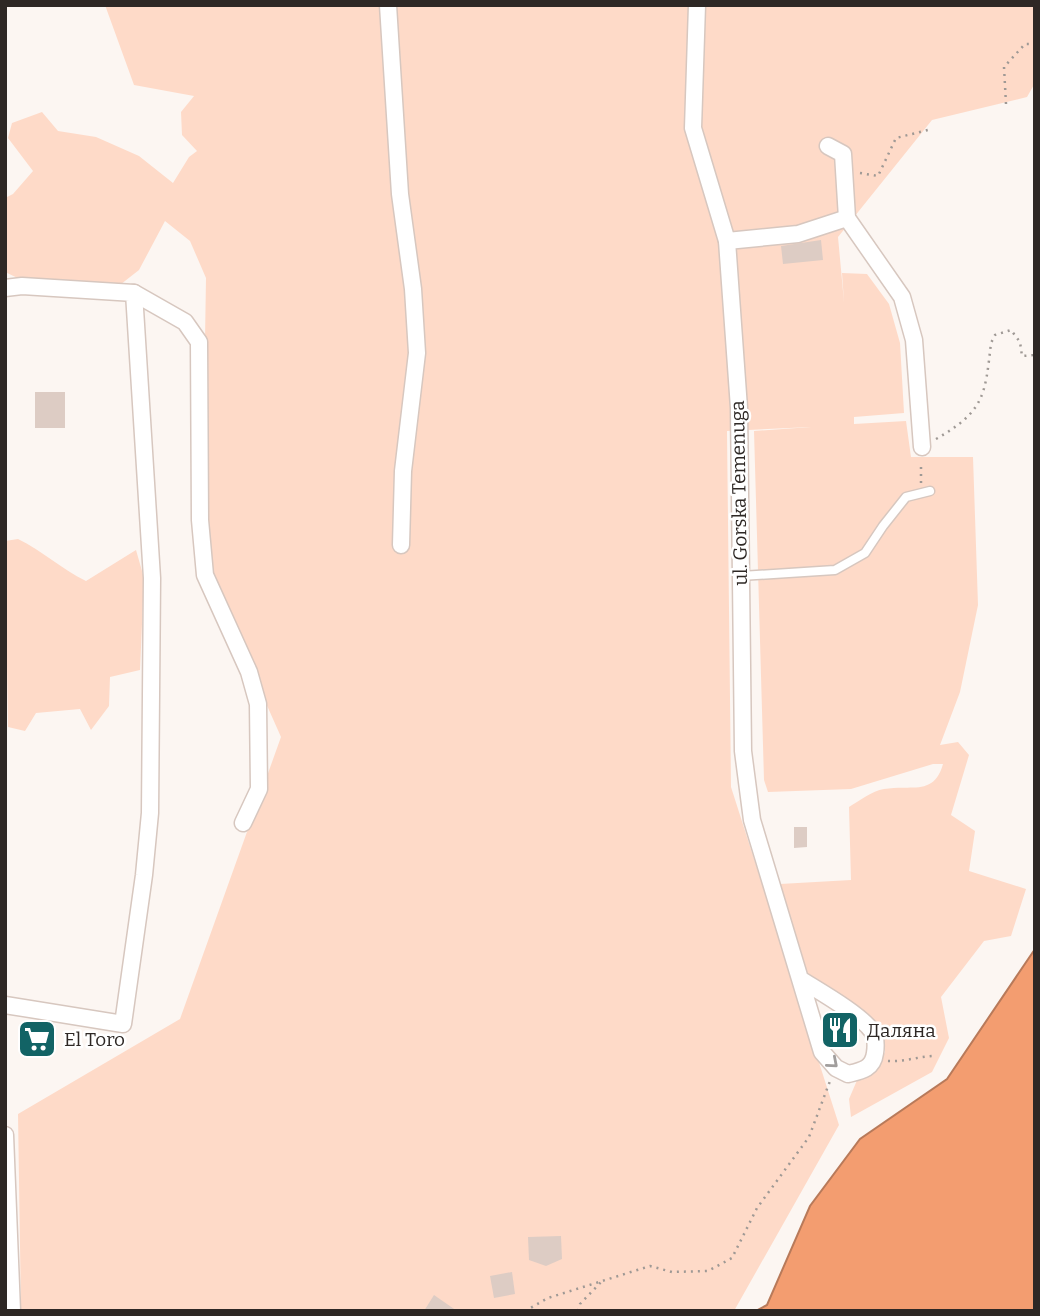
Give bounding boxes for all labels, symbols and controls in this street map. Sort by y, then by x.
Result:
street label: ul. Gorska Temenuga [726,400,752,586]
restaurant icon: Даляна [819,1009,861,1051]
supermarket icon: El Toro [16,1018,58,1060]
place label: Даляна [867,1019,936,1042]
place label: El Toro [64,1028,125,1051]
one-way arrow [825,1055,838,1068]

